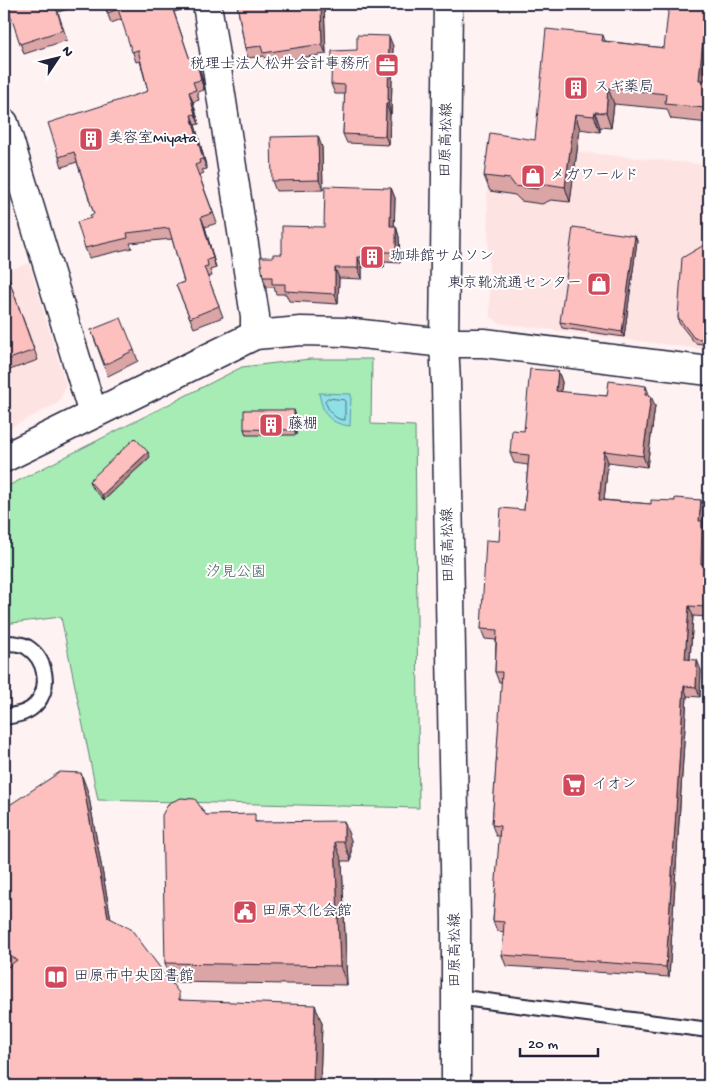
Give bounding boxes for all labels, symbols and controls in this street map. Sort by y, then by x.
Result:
north arrow [32,32,82,82]
text: N [57,43,76,61]
office icon: 税理士法人松井会計事務所 [374,52,400,78]
place label: 税理士法人松井会計事務所 [190,55,370,74]
building icon: スギ薬局 [563,75,589,101]
place label: スギ薬局 [594,78,654,97]
street label: 田原高松線 [436,102,457,178]
building icon: 美容室Miyata [78,126,104,152]
place label: 美容室Miyata [108,129,197,148]
shop icon: メガワールド [520,163,546,189]
place label: メガワールド [550,167,639,185]
building icon: 珈琲館サムソン [359,244,385,270]
place label: 珈琲館サムソン [390,248,494,266]
shop icon: 東京靴流通センター [586,271,612,297]
place label: 東京靴流通センター [448,274,582,293]
building icon: 藤棚 [258,412,284,438]
place label: 藤棚 [288,415,318,434]
street label: 田原高松線 [438,507,459,583]
park label: 汐見公園 [206,563,266,582]
supermarket icon: イオン [561,772,587,798]
place label: イオン [592,776,636,794]
public building icon: 田原文化会館 [232,899,258,925]
place label: 田原文化会館 [262,902,352,921]
street label: 田原高松線 [446,912,465,988]
library icon: 田原市中央図書館 [43,964,69,990]
place label: 田原市中央図書館 [74,967,194,986]
scale bar [520,1025,598,1057]
text: 20 m [528,1036,558,1054]

